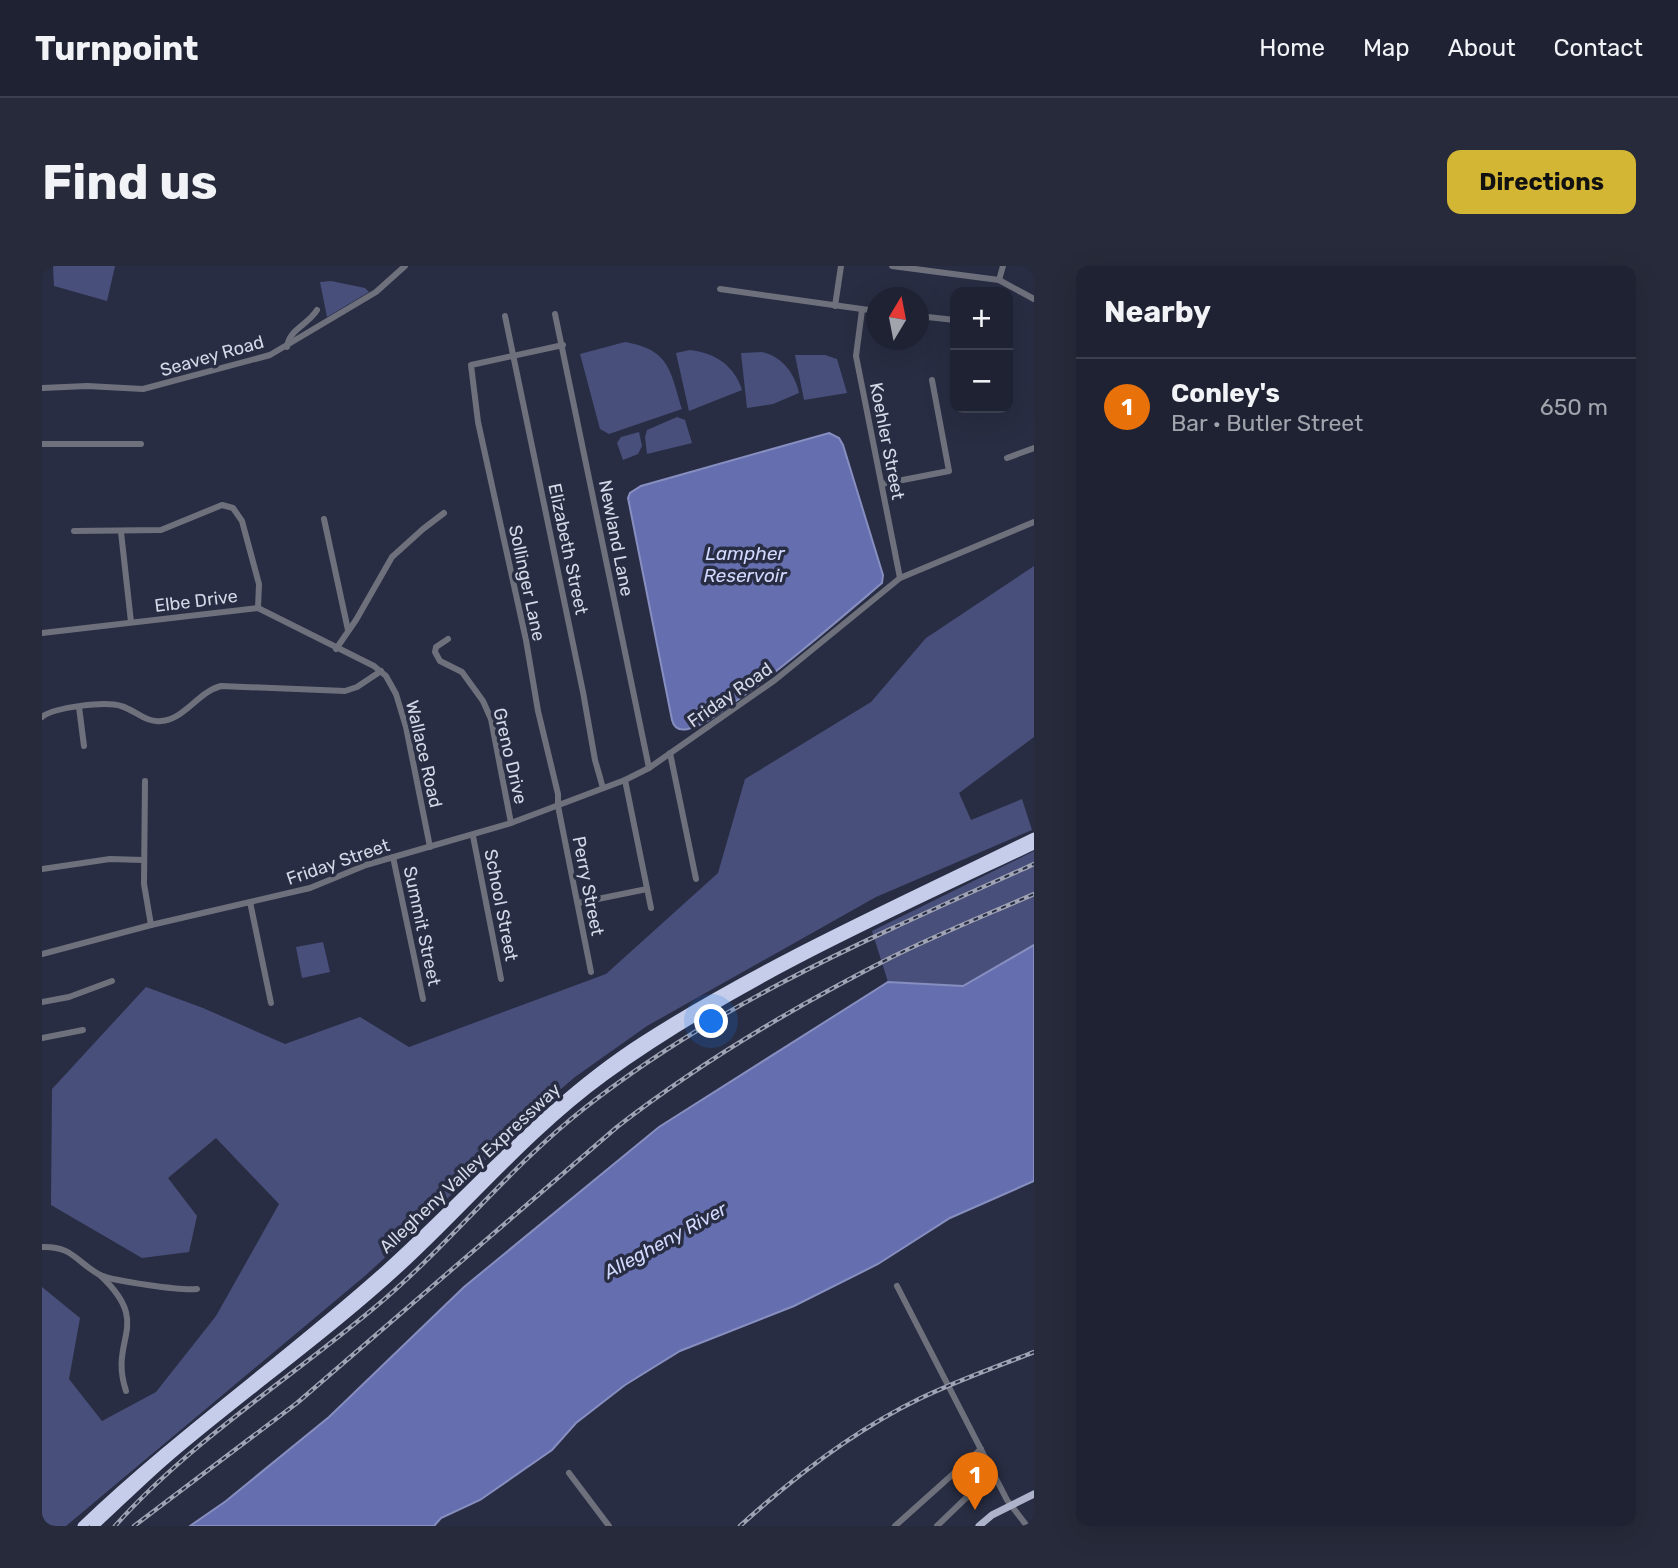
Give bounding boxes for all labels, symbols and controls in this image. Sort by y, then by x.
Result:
text: Turnpoint [35,29,198,68]
text: Home [1259,34,1325,62]
text: Map [1363,34,1410,62]
text: About [1448,34,1516,62]
text: Contact [1554,34,1643,62]
button: Directions [1447,150,1636,214]
text: Find us [42,153,218,211]
north arrow [866,287,929,350]
map controls [950,287,1013,413]
button: + [950,287,1013,350]
text: Nearby [1104,294,1211,330]
street label: Seavey Road [158,331,266,381]
button: − [950,350,1013,413]
text: Conley's [1171,378,1280,409]
street label: Koehler Street [865,380,909,502]
text: 1 [1121,393,1133,421]
text: 650 m [1540,393,1608,421]
text: Bar · Butler Street [1171,409,1363,437]
street label: Newland Lane [594,478,638,598]
street label: Elizabeth Street [543,481,593,617]
street label: Sollinger Lane [504,523,550,643]
water label: Lampher Reservoir [703,542,787,587]
street label: Elbe Drive [153,585,239,617]
street label: Friday Road [683,658,777,732]
street label: Wallace Road [401,698,447,810]
street label: Greno Drive [488,706,532,806]
street label: Friday Street [283,834,393,890]
street label: Perry Street [568,834,608,938]
street label: School Street [479,847,523,963]
street label: Summit Street [399,864,445,988]
your location [694,1004,728,1038]
street label: Allegheny Valley Expressway [375,1078,565,1258]
water label: Allegheny River [599,1197,731,1284]
pin: 1 [952,1452,998,1510]

